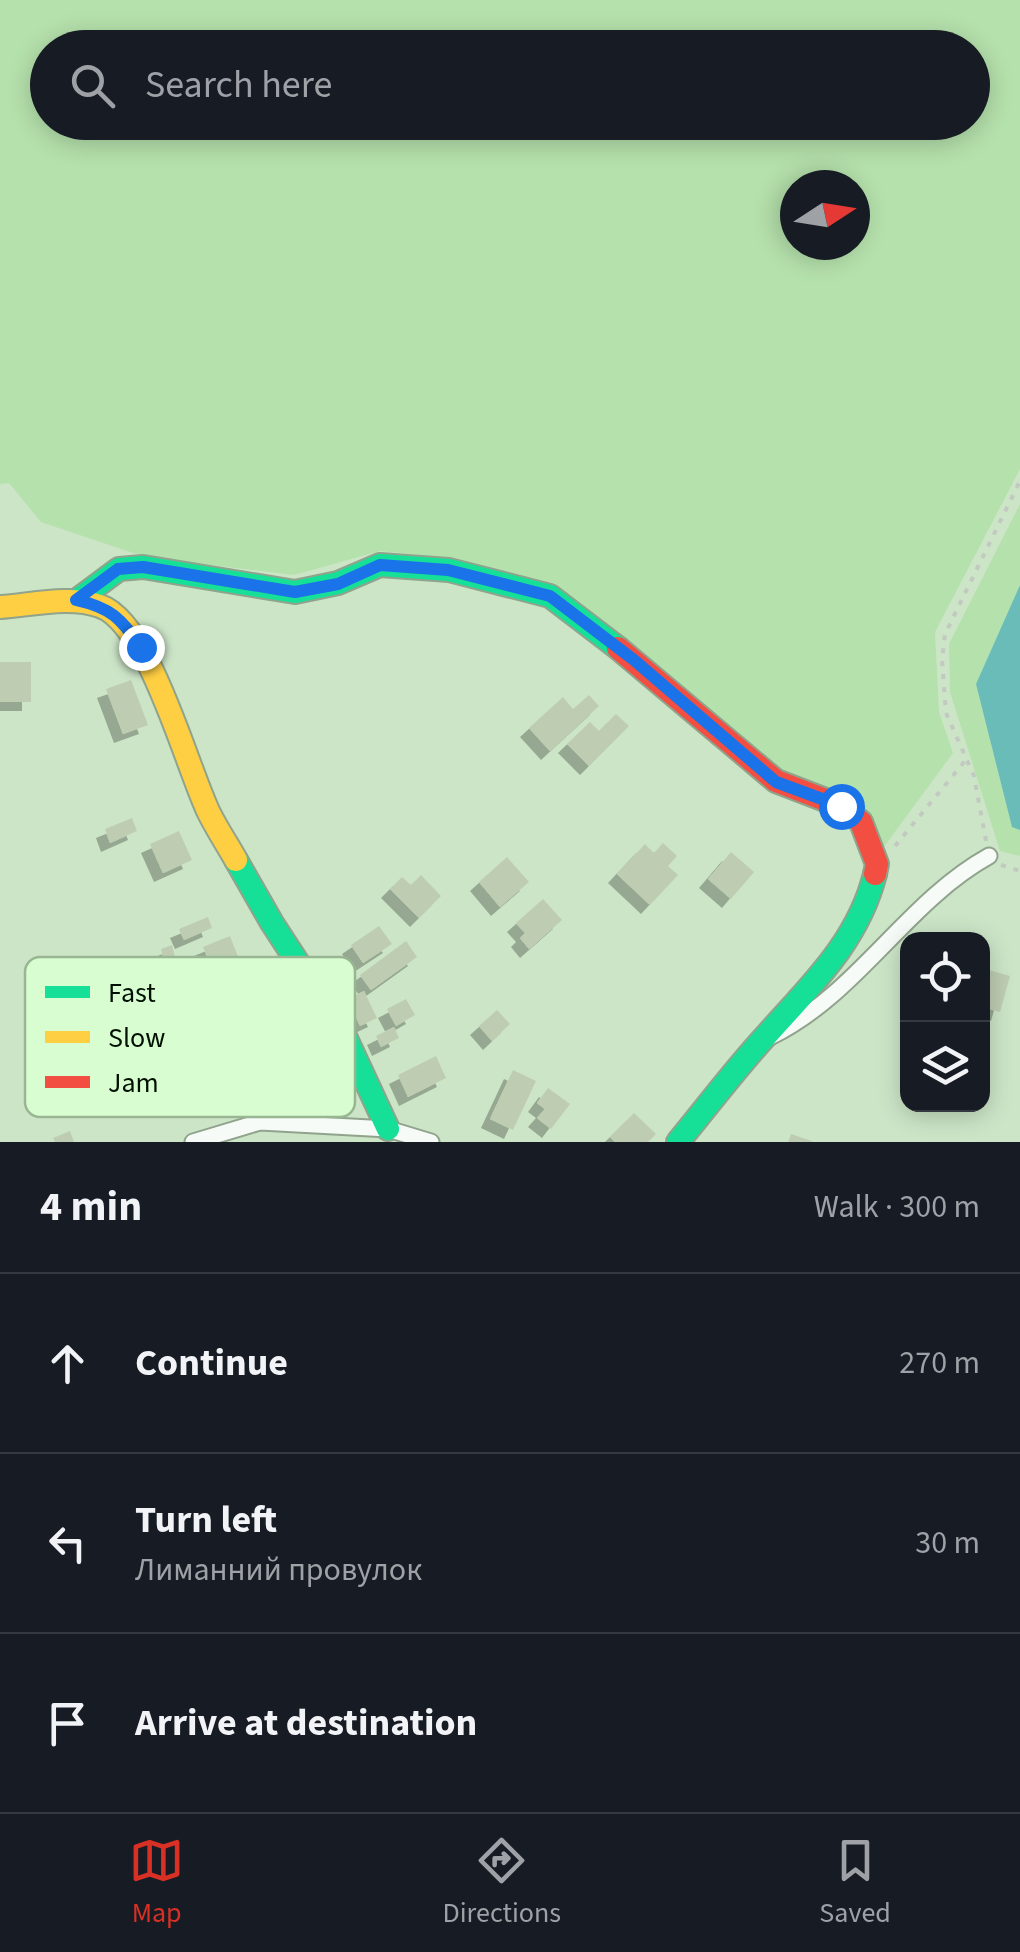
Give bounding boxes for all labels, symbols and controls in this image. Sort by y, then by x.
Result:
search box [30,30,990,140]
icon: search [65,58,120,113]
text: Search here [145,58,332,112]
north arrow [780,170,870,260]
route end [119,625,165,671]
route start [819,784,865,830]
map controls [900,932,990,1112]
button: locate [900,932,990,1022]
legend [25,957,355,1117]
text: Fast [108,973,156,1013]
text: Slow [108,1018,165,1058]
button: layers [900,1022,990,1112]
text: Jam [108,1063,159,1103]
text: 4 min [40,1177,142,1237]
text: Walk · 300 m [814,1184,980,1230]
icon: ahead [40,1336,95,1391]
text: Continue [135,1336,288,1390]
text: 270 m [899,1340,980,1386]
text: Turn left [135,1493,277,1547]
icon: left [40,1516,95,1571]
text: 30 m [915,1520,980,1566]
text: Лиманний провулок [135,1547,422,1593]
icon: arrive [40,1696,95,1751]
text: Arrive at destination [135,1696,477,1750]
tab: Map [129,1833,184,1933]
tab: Directions [443,1833,561,1933]
tab: Saved [819,1833,891,1933]

